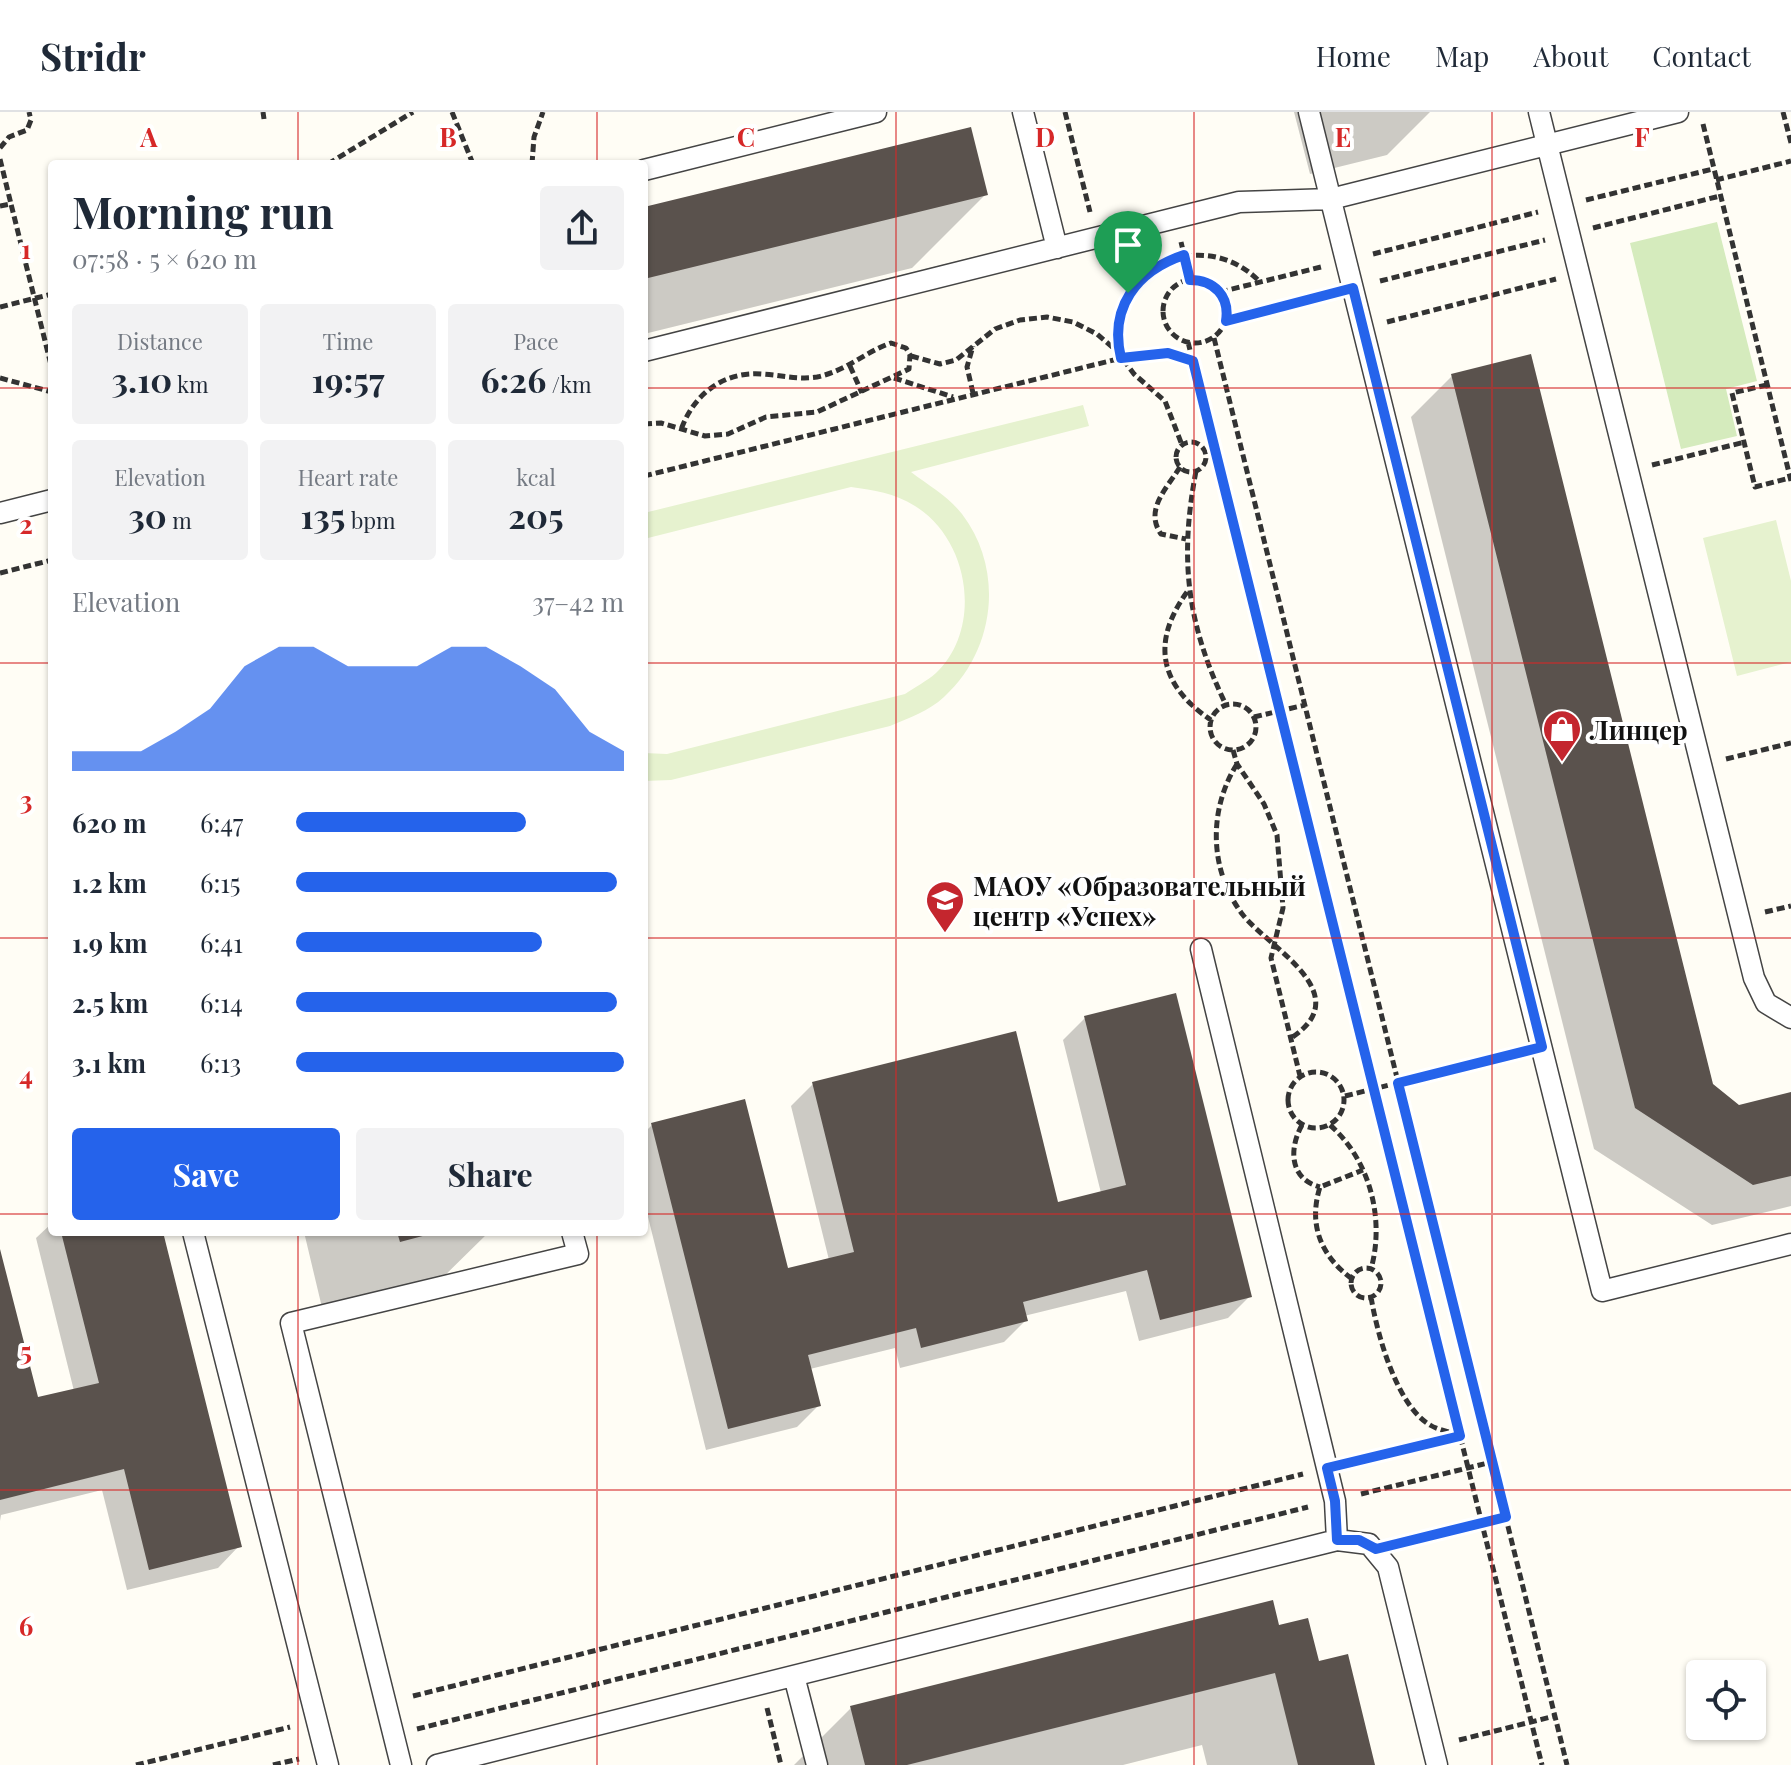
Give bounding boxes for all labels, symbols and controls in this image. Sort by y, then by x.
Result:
text: Stridr [40,30,146,81]
text: Home [1316,37,1391,74]
text: Map [1435,37,1489,74]
text: About [1533,37,1608,74]
text: Contact [1652,37,1751,74]
text: A [139,119,158,154]
text: B [439,119,457,154]
text: C [737,119,755,154]
text: D [1035,119,1055,154]
text: E [1335,119,1351,154]
text: F [1634,119,1650,154]
text: Morning run [72,181,334,240]
button: share [540,186,624,270]
pin [1094,211,1162,293]
icon: arrive [1106,223,1150,267]
text: 1 [21,231,31,266]
text: 07:58 · 5 × 620 m [72,241,257,276]
text: Distance [117,326,203,356]
text: Time [323,326,373,356]
text: Pace [513,326,559,356]
text: 3.10 [111,356,172,402]
text: 19:57 [312,356,384,402]
text: 6:26 [480,356,546,402]
text: km [172,369,209,399]
text: /km [546,369,592,399]
text: Elevation [114,462,206,492]
text: Heart rate [298,462,398,492]
text: kcal [516,462,556,492]
text: 30 [128,492,167,538]
text: 135 [300,492,345,538]
text: 205 [508,492,564,538]
text: m [167,505,192,535]
text: bpm [345,505,396,535]
text: 2 [19,506,33,541]
text: Elevation [72,584,180,619]
text: 37–42 m [532,584,624,619]
shop icon: Линцер [1541,708,1583,763]
place label: Линцер [1589,712,1688,747]
text: 3 [20,782,32,817]
text: 620 m [72,805,147,840]
text: 6:47 [200,805,243,840]
text: 1.2 km [72,865,147,900]
text: 6:15 [200,865,240,900]
place label: МАОУ «Образовательный центр «Успех» [973,868,1306,933]
school or university icon: МАОУ «Образовательный центр «Успех» [924,879,966,934]
text: 1.9 km [72,925,148,960]
text: 6:41 [200,925,243,960]
text: 2.5 km [72,985,148,1020]
text: 6:14 [200,985,243,1020]
text: 3.1 km [72,1045,146,1080]
text: 6:13 [200,1045,241,1080]
text: 4 [19,1057,33,1092]
button: Save [72,1128,340,1220]
button: Share [356,1128,624,1220]
text: 5 [20,1333,32,1368]
text: 6 [19,1608,33,1643]
map controls [1686,1660,1766,1740]
button: locate [1686,1660,1766,1740]

